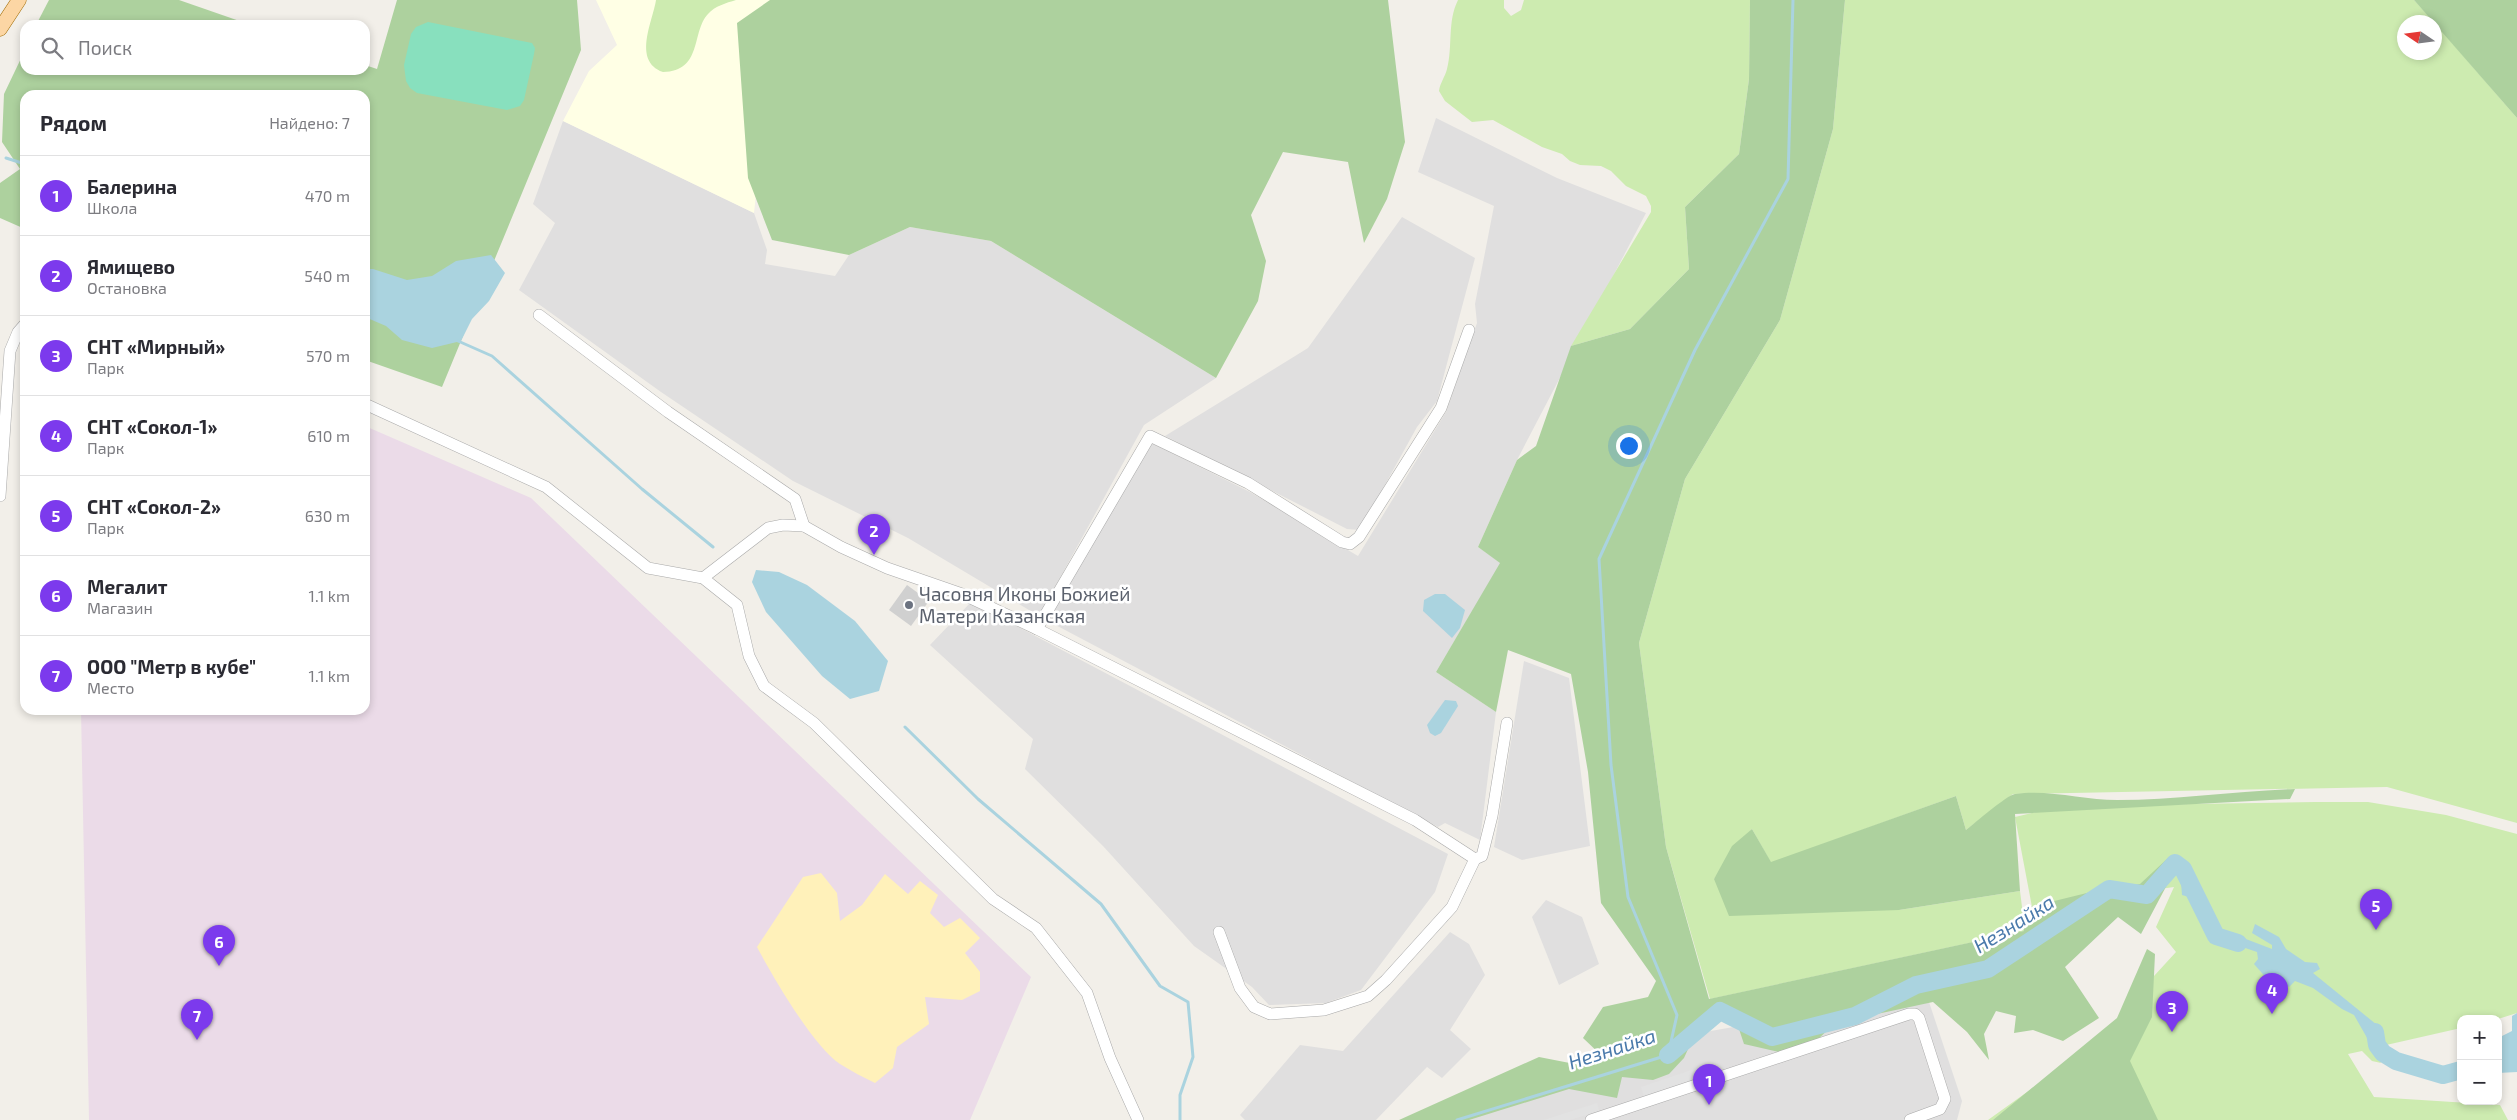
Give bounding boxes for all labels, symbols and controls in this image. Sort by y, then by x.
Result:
north arrow [2397,15,2442,60]
search box [20,20,370,75]
icon: search [38,34,66,62]
text: Поиск [78,36,132,59]
text: Рядом [40,110,107,135]
text: Найдено: 7 [269,113,350,132]
text: Балерина [87,175,177,198]
text: 1 [53,186,59,205]
text: 470 m [305,186,350,205]
text: Школа [87,198,137,217]
text: Ямищево [87,255,175,278]
text: 2 [51,266,61,285]
text: 540 m [304,266,350,285]
text: Остановка [87,278,167,297]
text: СНТ «Мирный» [87,335,225,358]
text: 3 [51,346,61,365]
text: 570 m [306,346,350,365]
text: Парк [87,358,124,377]
text: СНТ «Сокол-1» [87,415,217,438]
text: 4 [51,426,61,445]
text: 610 m [307,426,350,445]
your location [1616,433,1642,459]
text: Парк [87,438,124,457]
text: СНТ «Сокол-2» [87,495,221,518]
text: 5 [52,506,60,525]
text: 630 m [305,506,350,525]
pin: 2 [858,514,890,555]
text: Парк [87,518,124,537]
text: Мегалит [87,575,168,598]
place label: Часовня Иконы Божией Матери Казанская [919,582,1130,627]
text: 6 [51,586,61,605]
text: 1.1 km [309,586,350,605]
text: Магазин [87,598,153,617]
marker: Часовня Иконы Божией Матери Казанская [903,599,915,611]
text: ООО "Метр в кубе" [87,655,256,678]
text: 7 [52,666,60,685]
text: 1.1 km [309,666,350,685]
text: Место [87,678,134,697]
water label: Незнайка [1969,889,2058,957]
pin: 5 [2360,889,2392,930]
pin: 6 [203,925,235,966]
pin: 4 [2256,973,2288,1014]
pin: 3 [2156,991,2188,1032]
pin: 7 [181,999,213,1040]
map controls [2457,1015,2502,1105]
button: + [2457,1015,2502,1060]
water label: Незнайка [1565,1023,1658,1073]
button: − [2457,1060,2502,1105]
pin: 1 [1693,1064,1725,1105]

